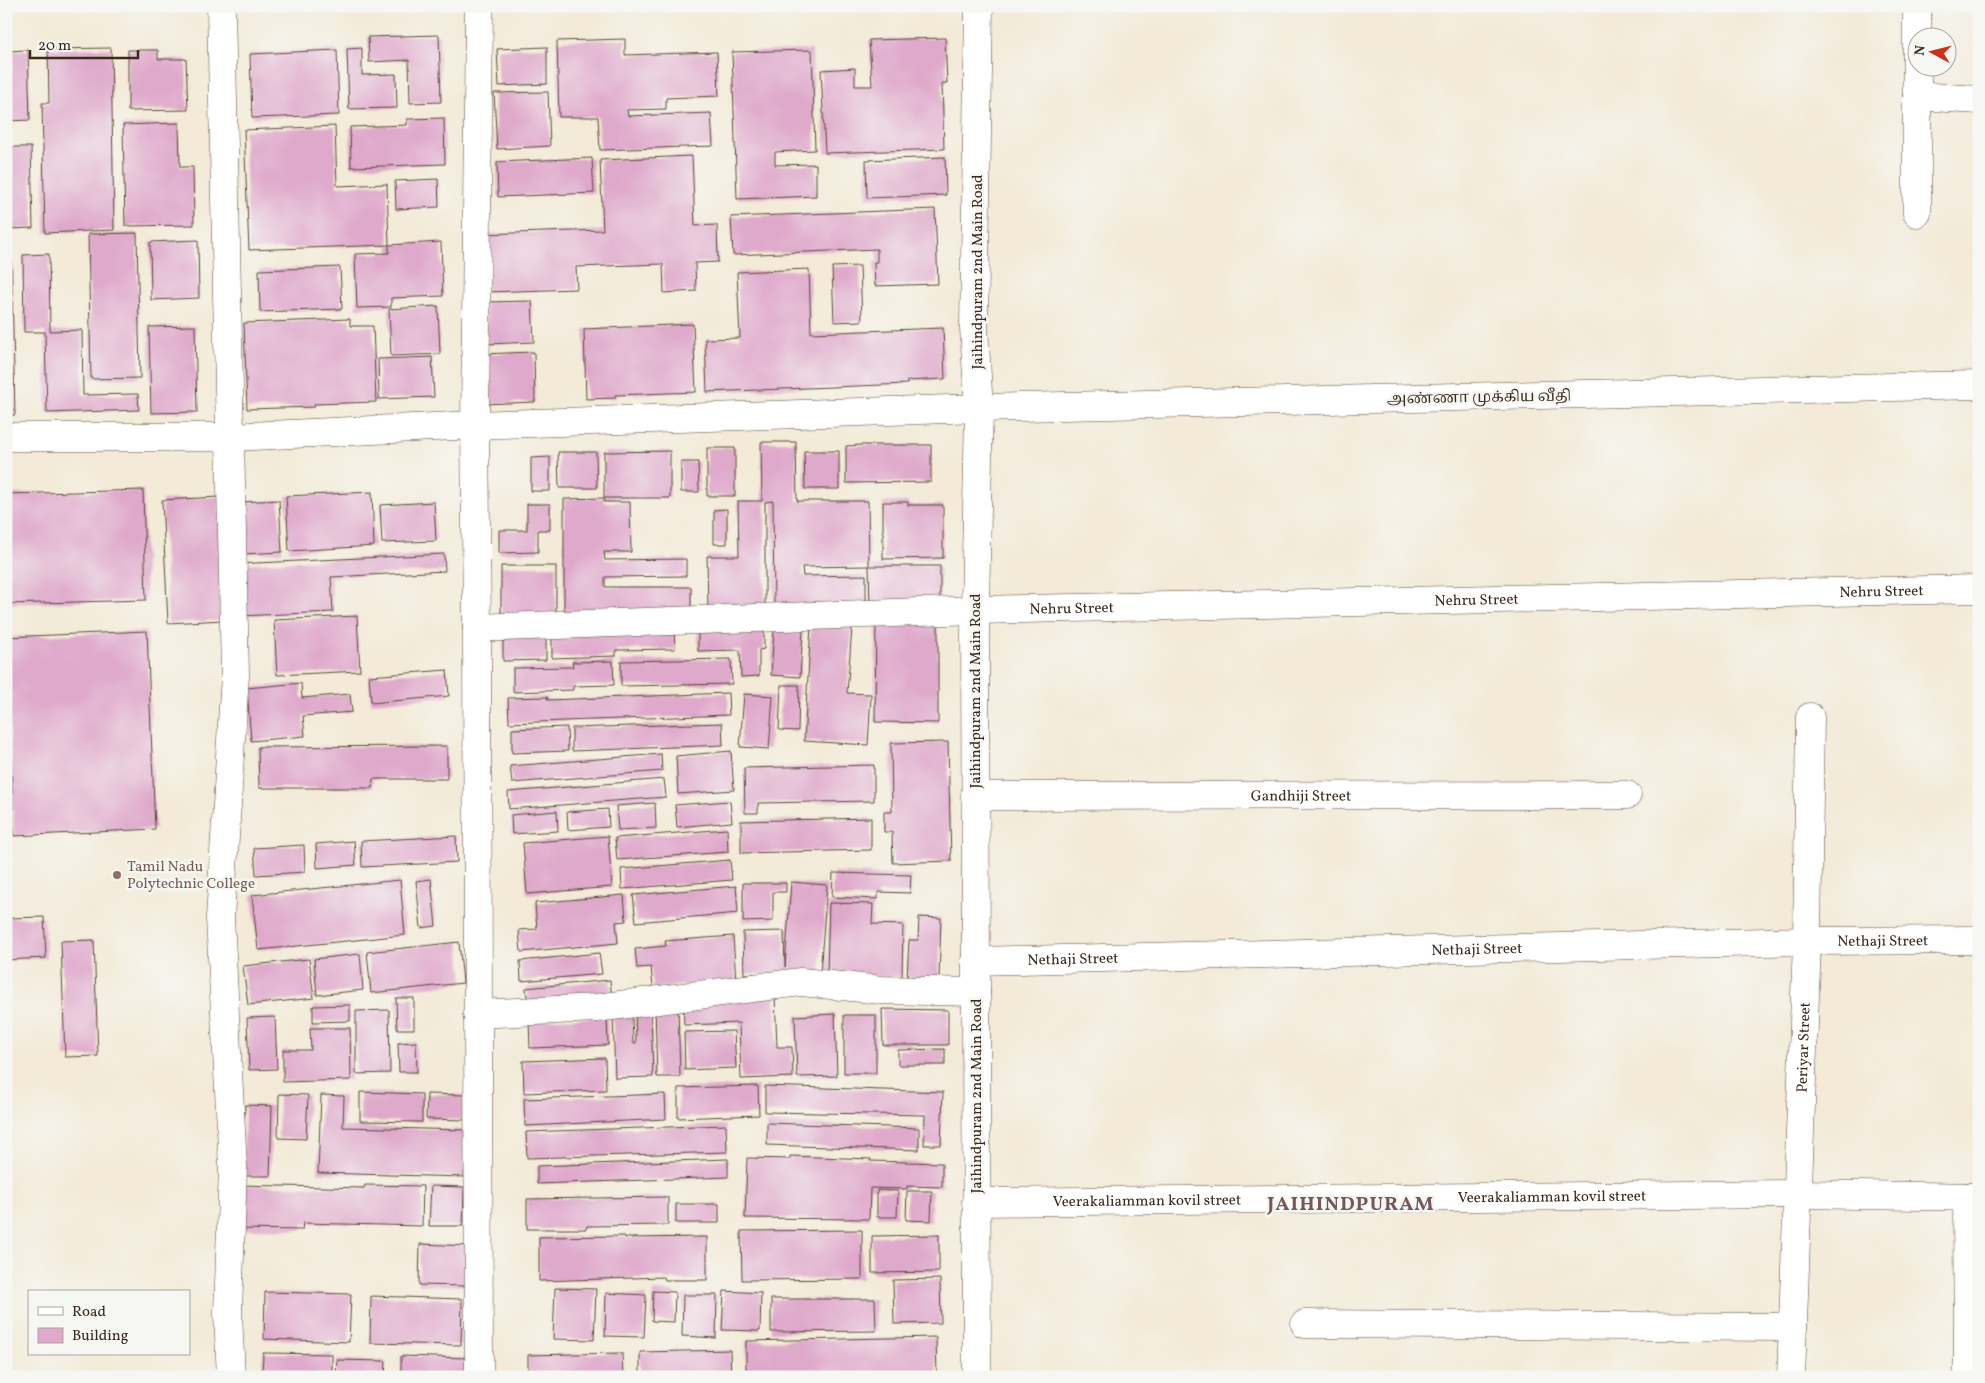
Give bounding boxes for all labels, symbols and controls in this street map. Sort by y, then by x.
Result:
scale bar [30,28,138,60]
north arrow [1908,28,1958,78]
text: 20 m [38,36,71,57]
text: N [1911,44,1931,57]
street label: Jaihindpuram 2nd Main Road [968,174,989,370]
street label: அண்ணா முக்கிய வீதி [1387,386,1571,411]
street label: Nehru Street [1839,581,1924,604]
street label: Nehru Street [1434,590,1519,612]
street label: Jaihindpuram 2nd Main Road [966,593,987,789]
street label: Nehru Street [1029,598,1114,621]
street label: Gandhiji Street [1251,786,1351,808]
place label: Tamil Nadu Polytechnic College [127,857,255,895]
marker: Tamil Nadu Polytechnic College [111,869,123,881]
street label: Nethaji Street [1837,931,1928,953]
street label: Nethaji Street [1431,939,1523,962]
street label: Nethaji Street [1027,949,1119,972]
street label: Jaihindpuram 2nd Main Road [967,998,988,1194]
street label: Periyar Street [1792,1002,1817,1093]
street label: Veerakaliamman kovil street [1458,1186,1646,1209]
street label: Veerakaliamman kovil street [1053,1190,1241,1213]
district label: JAIHINDPURAM [1266,1191,1435,1219]
legend [28,1290,190,1356]
text: Road [72,1302,106,1323]
text: Building [72,1326,129,1347]

